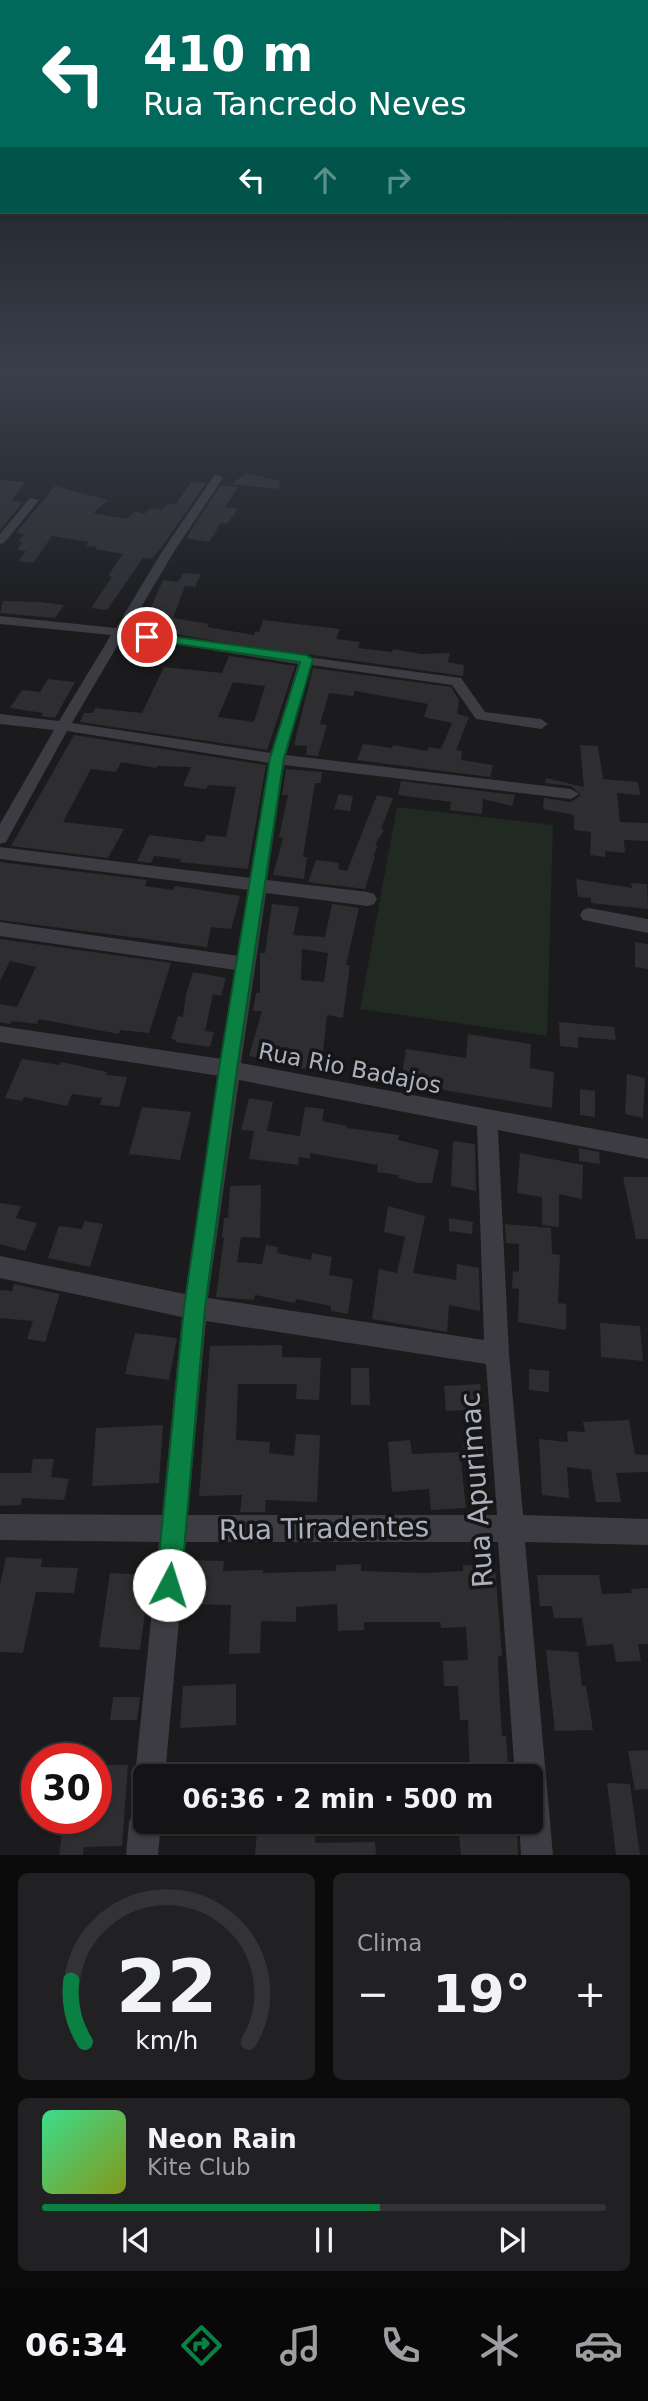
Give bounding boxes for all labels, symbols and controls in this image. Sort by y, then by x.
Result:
text: 410 m [143,26,313,83]
icon: left [28,28,119,119]
text: Rua Tancredo Neves [143,85,467,123]
icon: left [233,161,271,199]
icon: ahead [306,161,344,199]
icon: right [379,161,417,199]
pin [117,607,177,667]
icon: arrive [128,618,166,656]
street label: Rua Rio Badajos [256,1038,444,1098]
street label: Rua Apurimac [453,1391,500,1589]
street label: Rua Tiradentes [219,1510,429,1547]
position arrow [132,1548,206,1622]
speed limit sign: 30 [21,1743,112,1834]
text: 06:36 · 2 min · 500 m [183,1784,493,1814]
text: Clima [357,1930,422,1956]
text: 22 [116,1945,217,2030]
text: 19° [432,1964,531,2024]
text: − [357,1972,389,2016]
text: + [574,1972,606,2016]
text: km/h [135,2026,198,2055]
text: Neon Rain [147,2124,297,2154]
text: Kite Club [147,2154,251,2180]
icon: previous [117,2221,155,2259]
icon: pause [305,2221,343,2259]
icon: next [493,2221,531,2259]
icon: directions [177,2321,226,2370]
icon: music [276,2321,325,2370]
icon: phone [376,2321,425,2370]
icon: climate [475,2321,524,2370]
icon: car [574,2321,623,2370]
text: 06:34 [25,2326,127,2364]

